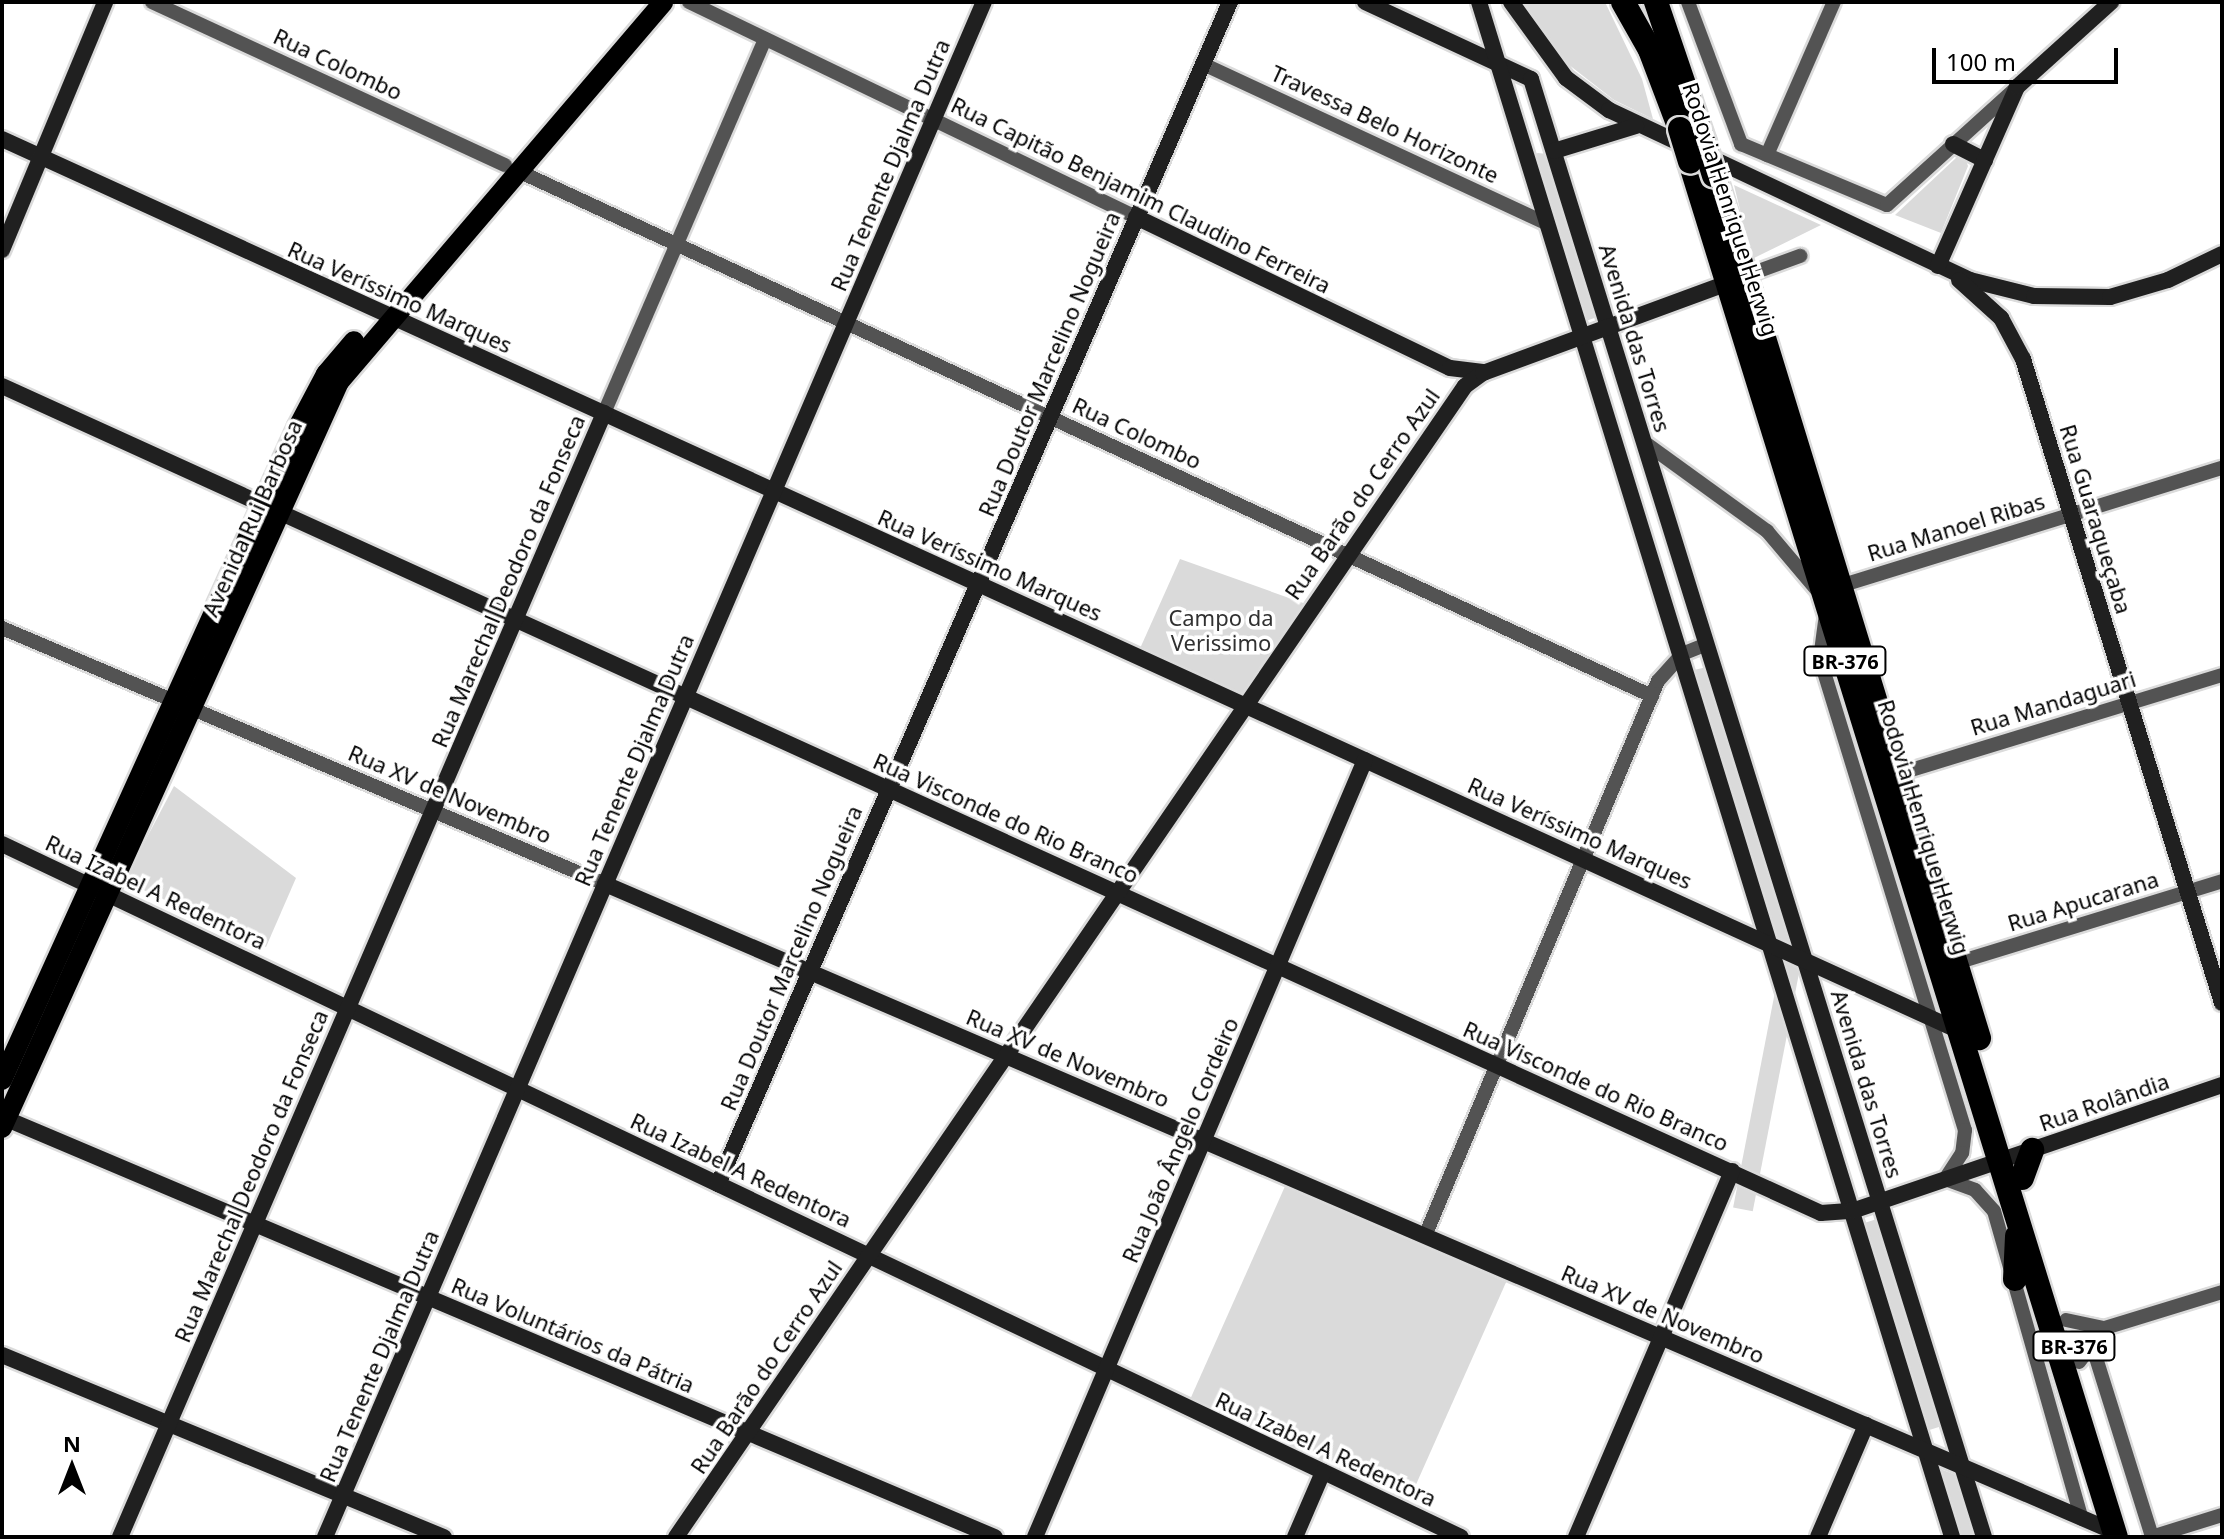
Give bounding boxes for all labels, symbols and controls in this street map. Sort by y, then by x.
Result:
street label: Rua Colombo [269,23,407,105]
scale bar [1936,32,2122,82]
street label: Rua Tenente Djalma Dutra [825,35,955,295]
text: 100 m [1946,45,2016,78]
street label: Travessa Belo Horizonte [1267,60,1503,188]
street label: Rodovia Henrique Herwig [1678,79,1784,339]
street label: Rua Capitão Benjamim Claudino Ferreira [947,91,1335,299]
street label: Rua Doutor Marcelino Nogueira [973,208,1125,520]
street label: Rua Veríssimo Marques [284,236,516,358]
street label: Avenida das Torres [1594,241,1676,435]
street label: Rua Barão do Cerro Azul [1279,383,1445,605]
street label: Rua Colombo [1068,392,1206,474]
street label: Rua Marechal Deodoro da Fonseca [426,411,590,751]
street label: Avenida Rui Barbosa [197,416,307,620]
street label: Rua Guaraqueçaba [2055,421,2137,617]
street label: Rua Manoel Ribas [1864,487,2048,567]
street label: Rua Veríssimo Marques [874,504,1106,626]
park label: Campo da Verissimo [1168,604,1274,656]
street label: Rua Tenente Djalma Dutra [569,630,699,890]
road number: BR-376 [1803,645,1887,677]
street label: Rua Mandaguari [1967,665,2139,741]
street label: Rodovia Henrique Herwig [1873,696,1975,958]
street label: Rua XV de Novembro [344,739,556,849]
street label: Rua Visconde do Rio Branco [869,747,1143,889]
street label: Rua Veríssimo Marques [1464,772,1696,894]
street label: Rua Doutor Marcelino Nogueira [715,802,867,1114]
street label: Rua Izabel A Redentora [41,829,271,955]
street label: Rua Apucarana [2004,866,2162,936]
street label: Avenida das Torres [1826,987,1908,1181]
street label: Rua XV de Novembro [962,1003,1174,1113]
street label: Rua Marechal Deodoro da Fonseca [169,1006,333,1346]
street label: Rua João Ângelo Cordeiro [1116,1013,1244,1267]
street label: Rua Visconde do Rio Branco [1459,1015,1733,1157]
street label: Rua Rolândia [2036,1067,2172,1137]
street label: Rua Izabel A Redentora [626,1107,856,1233]
street label: Rua Tenente Djalma Dutra [314,1226,444,1486]
street label: Rua Barão do Cerro Azul [685,1255,847,1479]
street label: Rua XV de Novembro [1557,1259,1769,1369]
street label: Rua Voluntários da Pátria [448,1272,698,1398]
road number: BR-376 [2032,1330,2116,1362]
street label: Rua Izabel A Redentora [1211,1386,1441,1512]
north arrow [32,1427,112,1507]
text: N [63,1428,81,1458]

